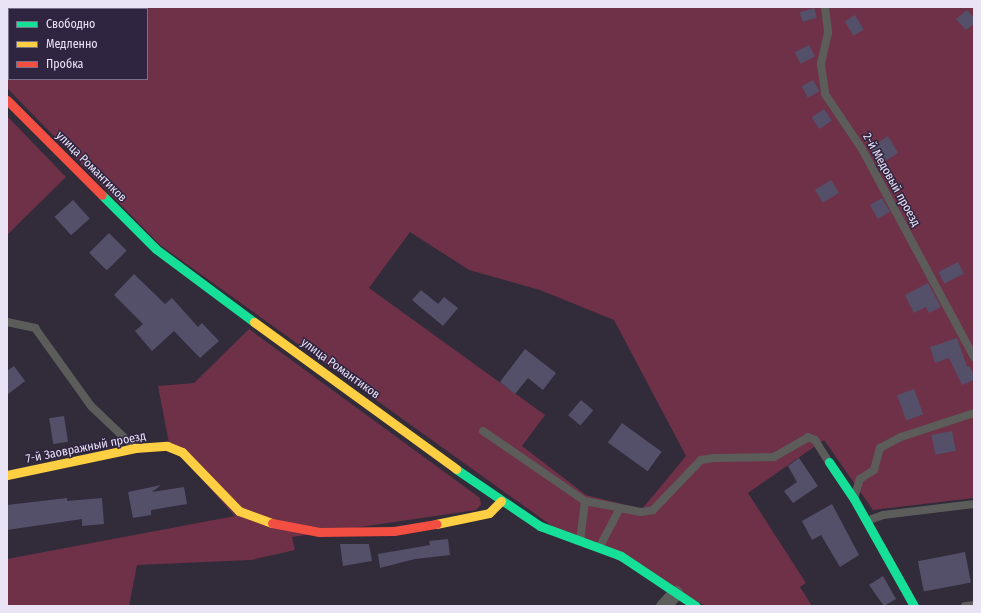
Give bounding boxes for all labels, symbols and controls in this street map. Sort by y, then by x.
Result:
legend [8,8,148,80]
text: Свободно [46,17,95,31]
text: Медленно [46,37,98,51]
text: Пробка [46,57,84,71]
street label: улица Романтиков [53,129,129,205]
street label: 2-й Медовый проезд [859,131,923,229]
street label: улица Романтиков [298,336,382,402]
street label: 7-й Заовражный проезд [25,429,147,467]

